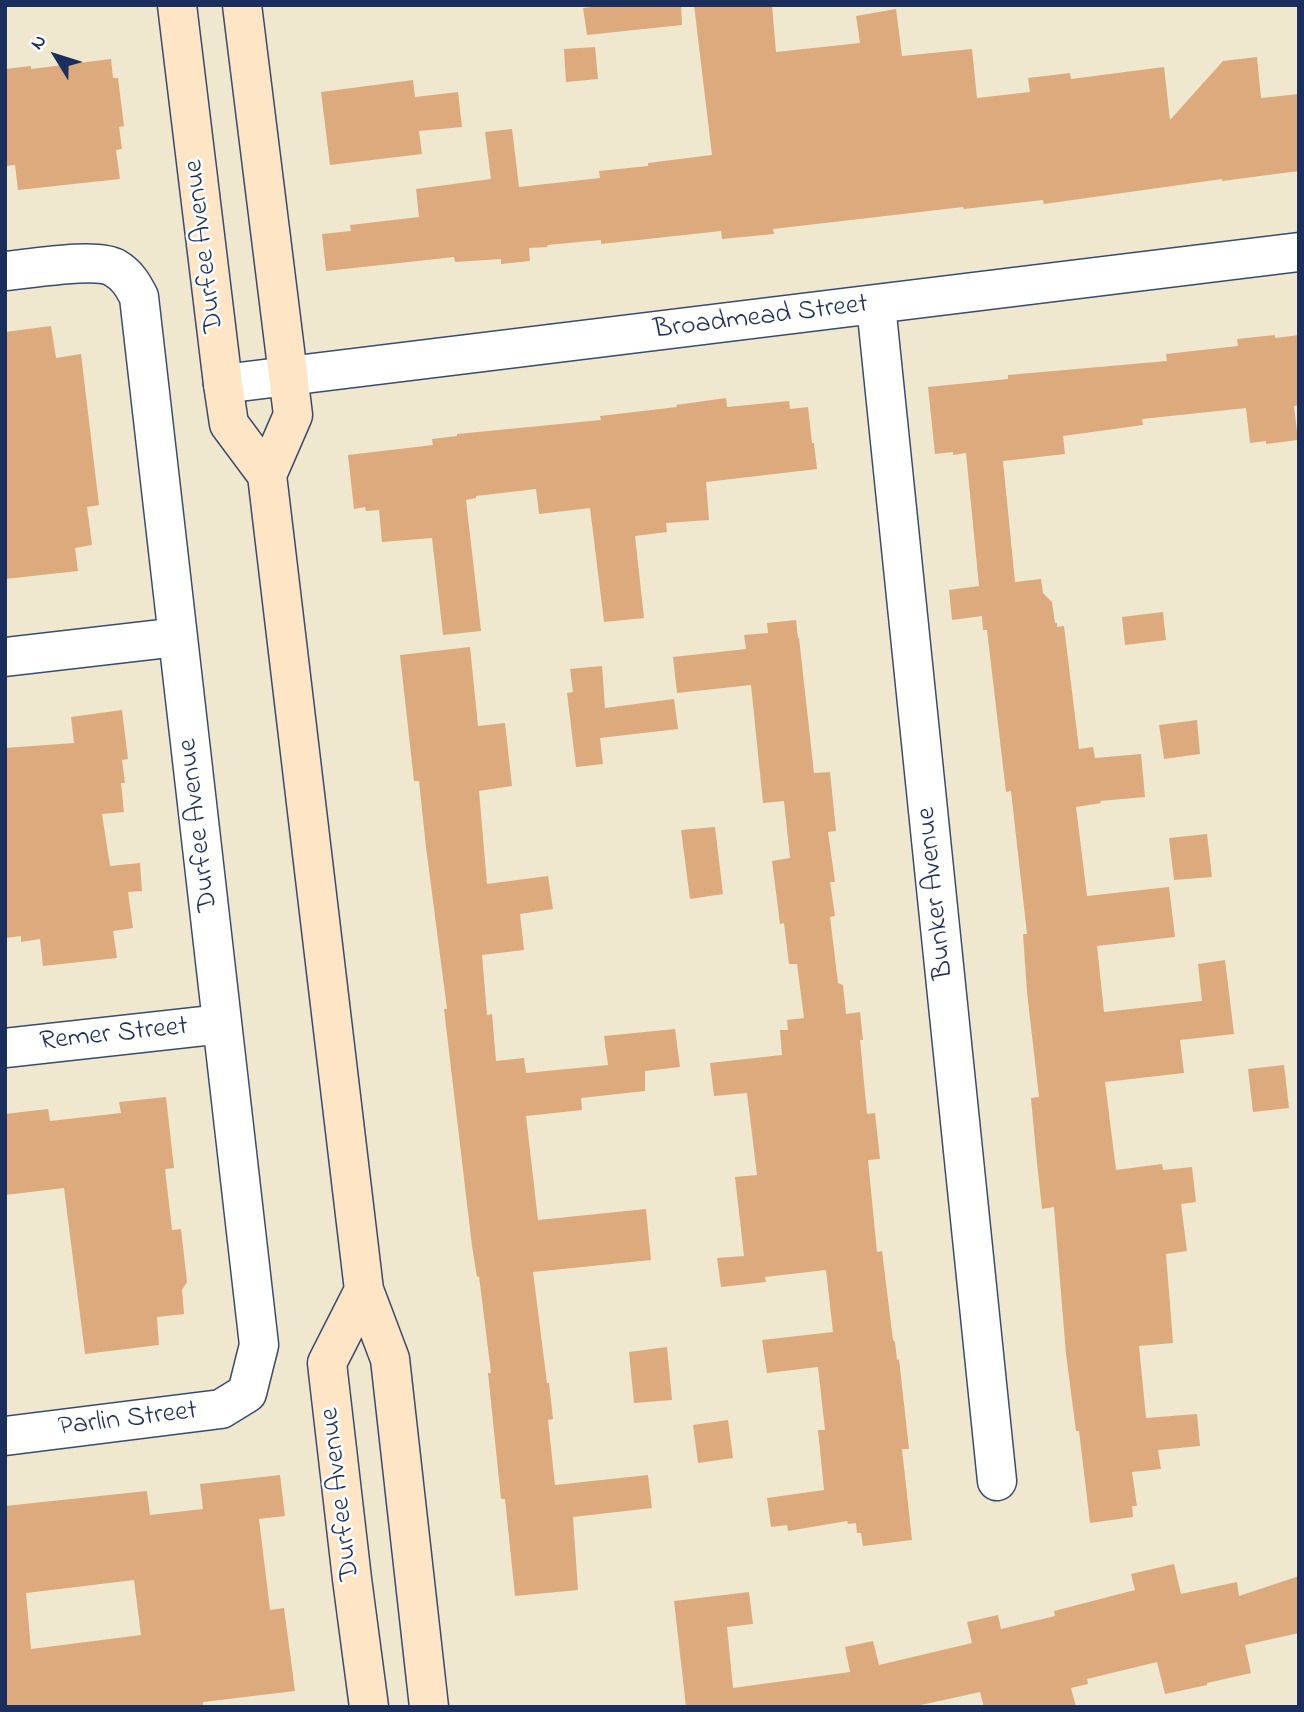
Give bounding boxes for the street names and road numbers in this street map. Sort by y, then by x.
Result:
street label: Durfee Avenue [179,158,233,334]
street label: Broadmead Street [652,289,870,349]
street label: Durfee Avenue [173,737,227,913]
street label: Bunker Avenue [911,805,963,981]
street label: Remer Street [38,1012,190,1060]
street label: Parlin Street [57,1396,199,1446]
street label: Durfee Avenue [315,1406,369,1582]

